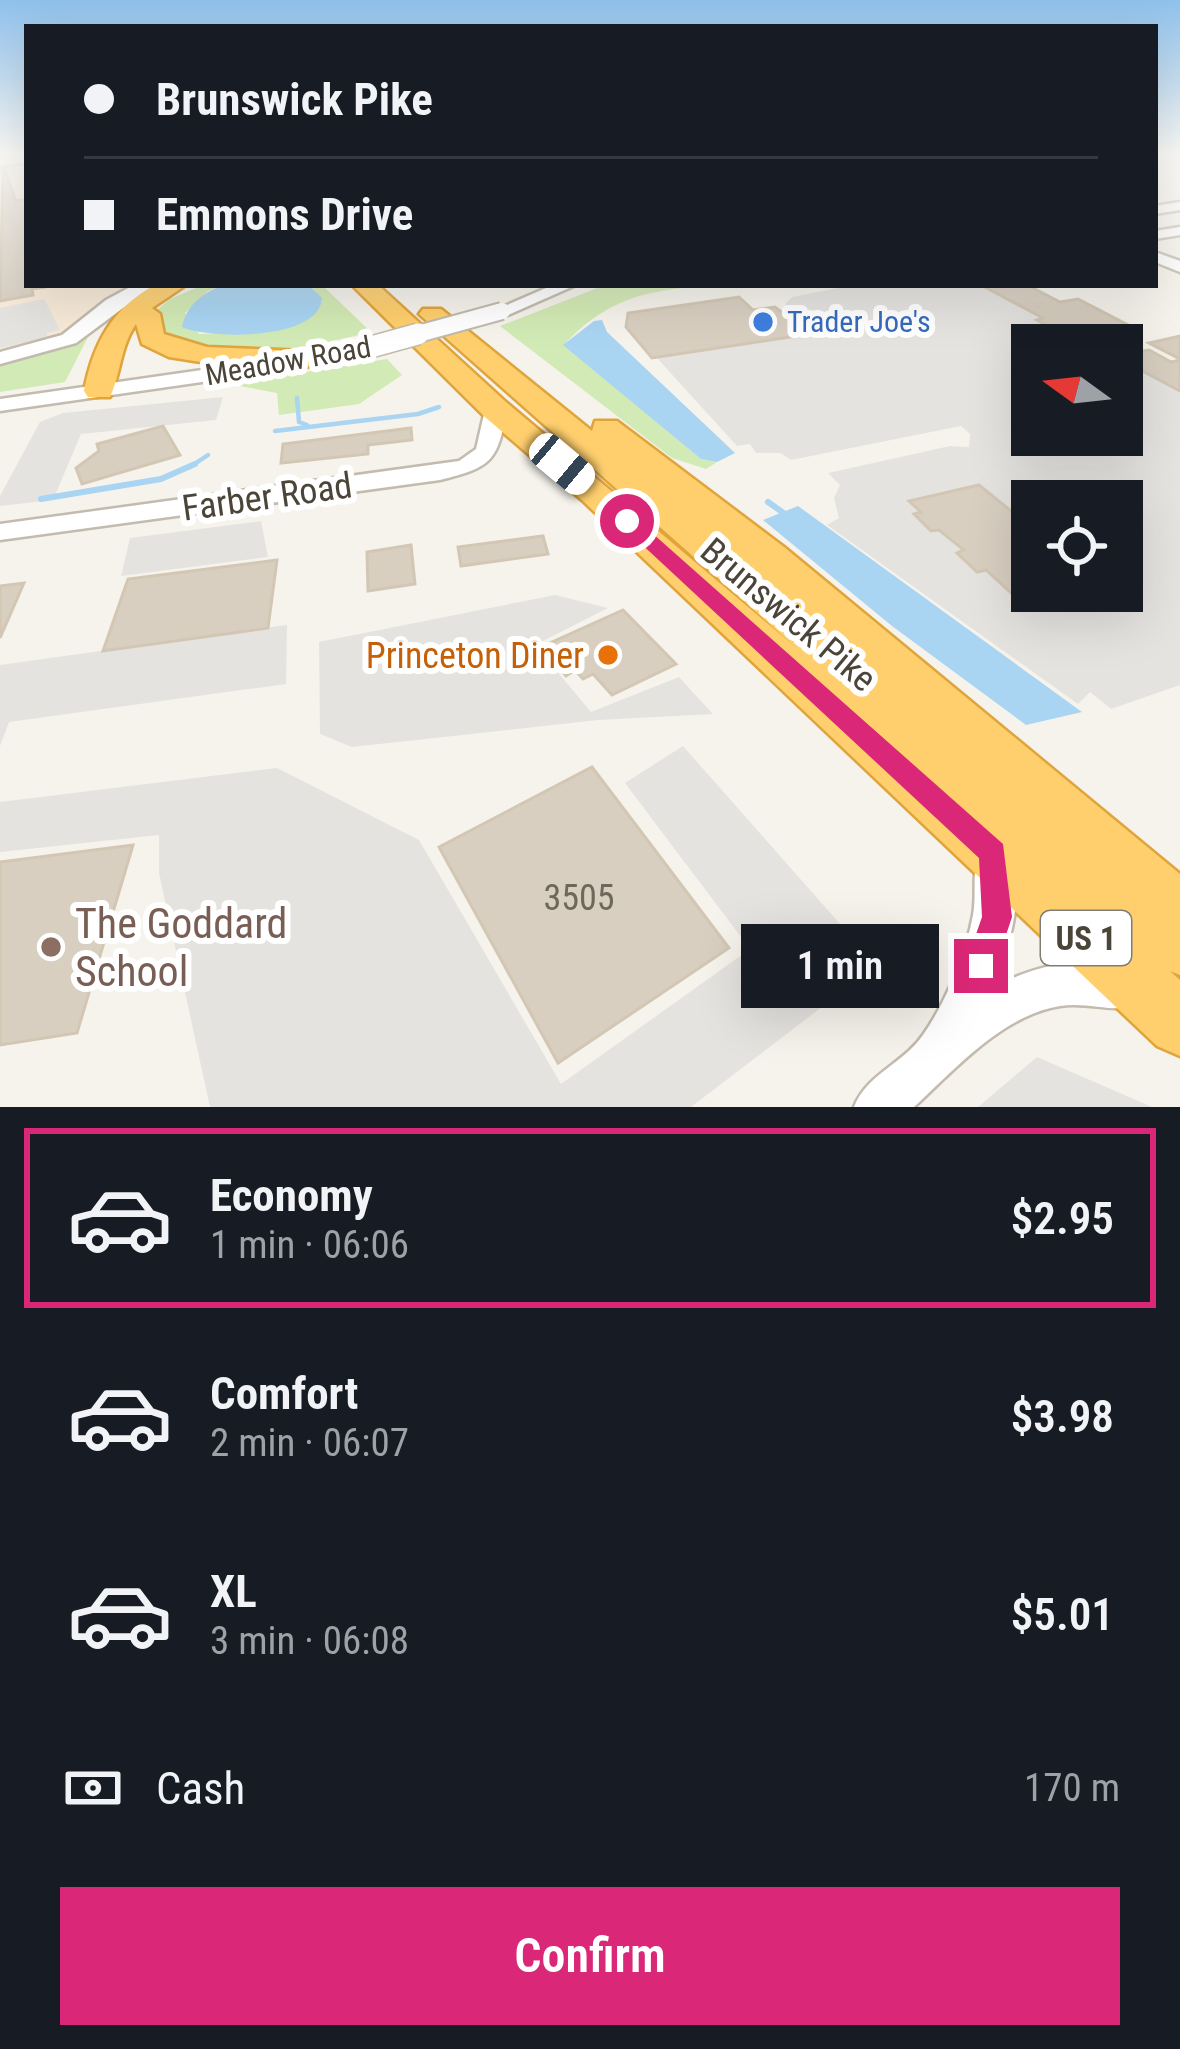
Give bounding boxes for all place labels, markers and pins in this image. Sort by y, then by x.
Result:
place label: Trader Joe's [787,304,931,339]
marker: Trader Joe's [750,309,776,335]
place label: Princeton Diner [366,635,584,677]
marker: Princeton Diner [595,642,621,668]
place label: The Goddard School [75,899,287,996]
marker: The Goddard School [38,934,64,960]

